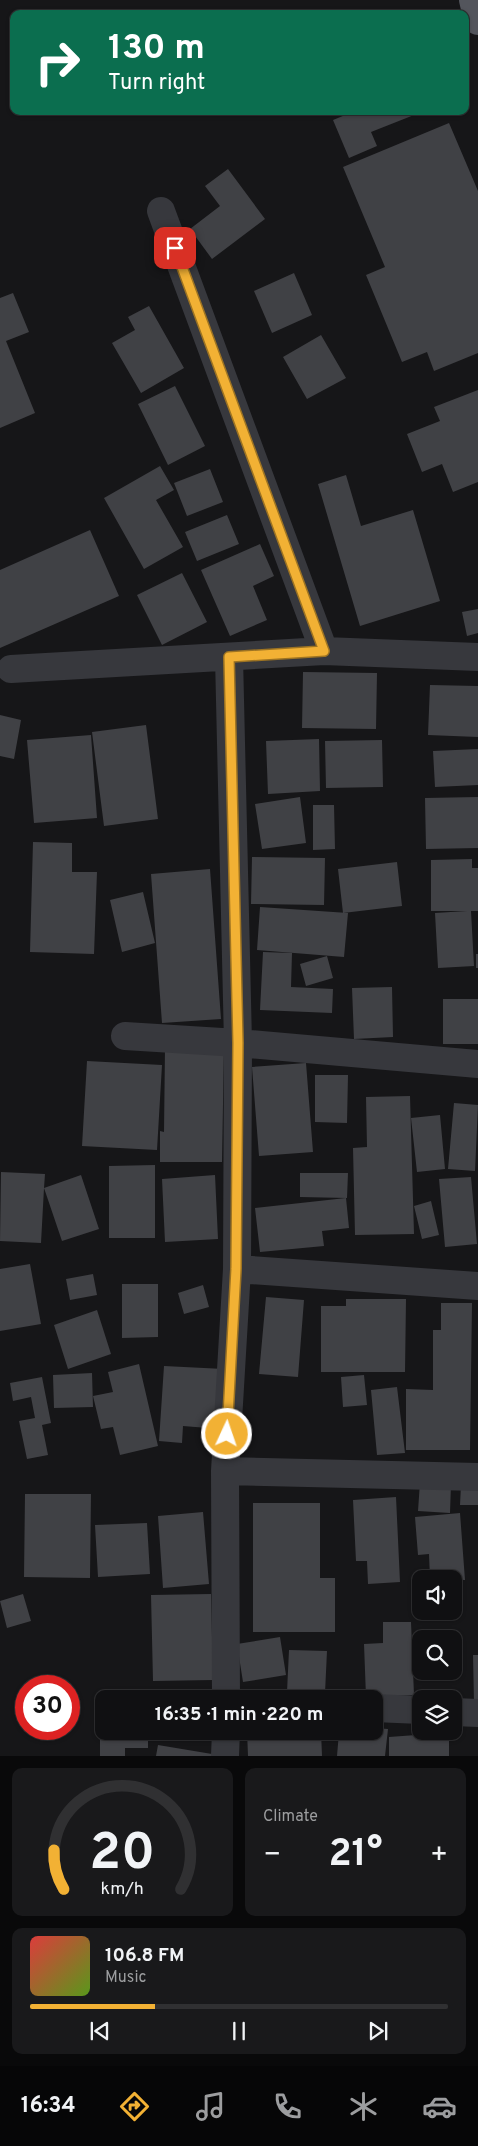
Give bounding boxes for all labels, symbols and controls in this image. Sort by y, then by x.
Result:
text: 130 m [108,27,205,71]
icon: right [25,30,90,95]
text: Turn right [108,70,205,97]
pin [154,227,196,269]
icon: arrive [161,234,189,262]
position arrow [200,1407,252,1459]
map controls [412,1570,462,1740]
button: sound [412,1570,462,1620]
button: search [412,1630,462,1680]
speed limit sign: 30 [15,1675,80,1740]
button: layers [412,1690,462,1740]
text: 16:35 · 1 min · 220 m [155,1703,323,1727]
text: Climate [263,1807,318,1827]
text: 20 [90,1822,156,1888]
text: 21° [328,1831,383,1880]
text: − [263,1838,281,1874]
text: + [430,1838,448,1874]
text: km/h [101,1878,144,1901]
text: 106.8 FM [105,1944,184,1968]
text: Music [105,1968,146,1988]
icon: previous [86,2017,114,2045]
icon: pause [225,2017,253,2045]
icon: next [364,2017,392,2045]
icon: directions [117,2089,152,2124]
icon: music [193,2089,228,2124]
icon: phone [270,2089,305,2124]
icon: climate [346,2089,381,2124]
icon: car [422,2089,457,2124]
text: 16:34 [21,2093,76,2120]

